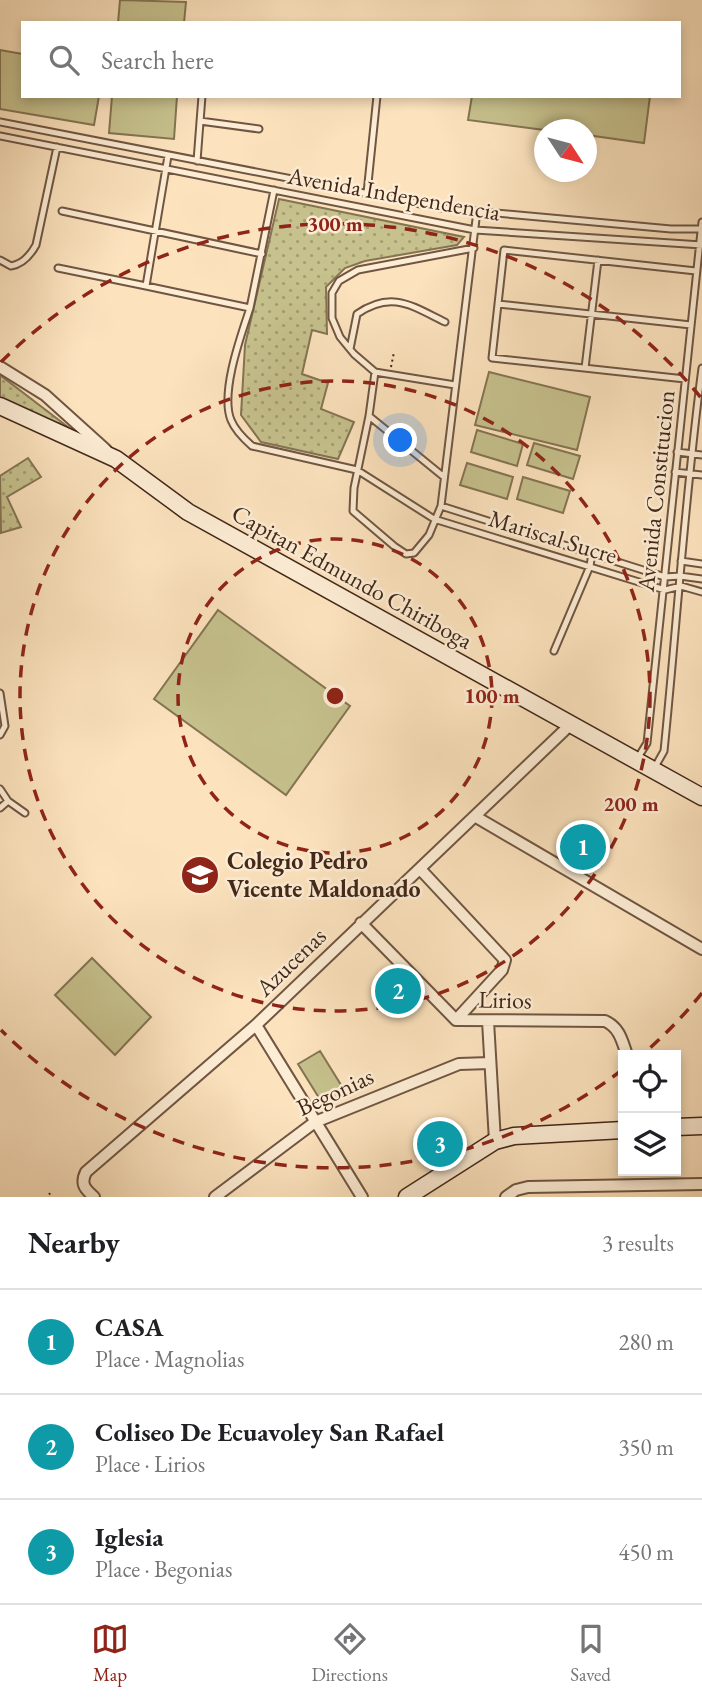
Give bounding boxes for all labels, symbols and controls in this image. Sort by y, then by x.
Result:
search box [21,21,681,98]
icon: search [45,41,83,79]
text: Search here [101,43,214,77]
north arrow [534,119,597,182]
street label: Avenida Independencia [284,159,503,228]
text: 300 m [307,210,363,237]
street label: Avenida Constitucion [629,388,682,594]
your location [383,423,417,457]
street label: Capitan Edmundo Chiriboga [226,497,479,656]
street label: Mariscal Sucre [485,502,621,571]
text: 100 m [464,682,520,709]
centre of rings [323,684,347,708]
text: 200 m [603,790,659,817]
pin: 1 [560,821,606,873]
place label: Colegio Pedro Vicente Maldonado [227,845,421,904]
school or university icon: Colegio Pedro Vicente Maldonado [179,854,221,896]
street label: Azucenas [248,920,333,1004]
pin: 2 [375,965,421,1017]
street label: Lirios [478,984,532,1015]
map controls [618,1050,681,1176]
button: locate [618,1050,681,1113]
street label: Begonias [291,1060,378,1123]
button: layers [618,1113,681,1176]
pin: 3 [417,1118,463,1170]
text: Nearby [28,1223,120,1262]
text: 3 results [602,1228,674,1258]
text: CASA [95,1310,164,1344]
text: 1 [45,1327,57,1357]
text: 280 m [618,1327,674,1357]
text: Place · Magnolias [95,1344,244,1374]
text: Coliseo De Ecuavoley San Rafael [95,1415,444,1449]
text: 2 [45,1432,57,1462]
text: 350 m [618,1432,674,1462]
text: Place · Lirios [95,1449,205,1479]
text: Iglesia [95,1520,164,1554]
text: 3 [45,1537,57,1567]
text: 450 m [618,1537,674,1567]
text: Place · Begonias [95,1554,232,1584]
tab: Map [91,1620,129,1687]
tab: Directions [311,1620,388,1687]
tab: Saved [570,1620,611,1687]

